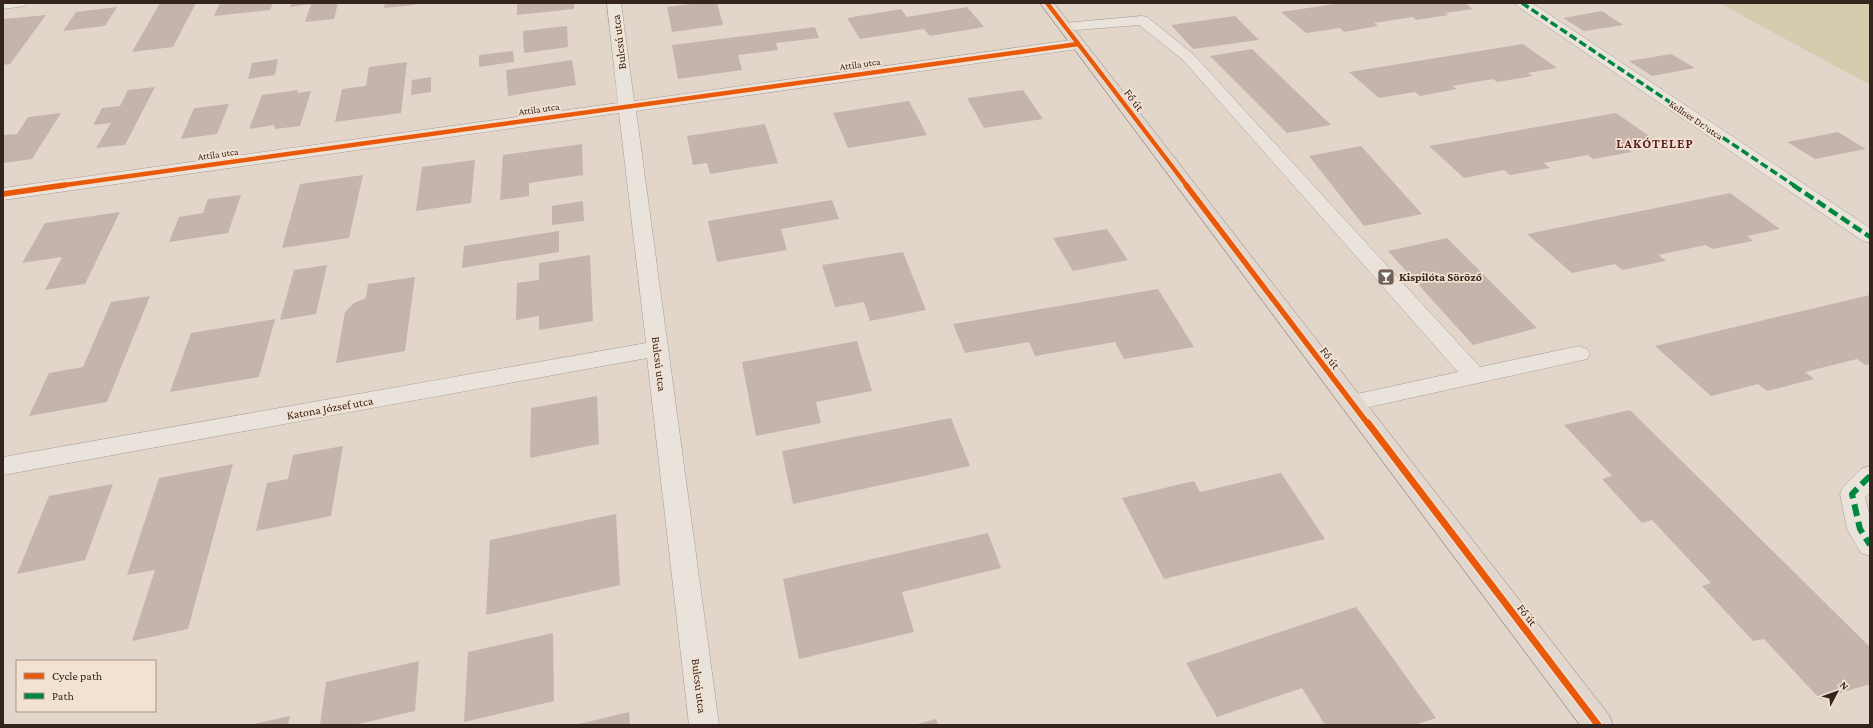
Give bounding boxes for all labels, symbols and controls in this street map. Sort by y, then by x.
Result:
street label: Bulcsú utca [609,13,629,70]
street label: Attila utca [839,56,882,72]
street label: Fő út [1121,86,1147,115]
street label: Kellner Dr. utca [1667,98,1725,142]
street label: Attila utca [518,101,561,117]
district label: LAKÓTELEP [1616,136,1694,151]
street label: Attila utca [197,146,240,162]
bar icon: Kispilóta Söröző [1376,267,1396,287]
place label: Kispilóta Söröző [1399,270,1482,284]
street label: Bulcsú utca [649,336,669,393]
street label: Fő út [1317,344,1343,373]
street label: Katona József utca [286,393,375,422]
street label: Fő út [1514,601,1541,630]
street label: Bulcsú utca [689,658,709,715]
legend [16,660,156,712]
text: Cycle path [52,669,103,683]
north arrow [1817,672,1857,712]
text: N [1838,679,1852,693]
text: Path [52,689,74,703]

